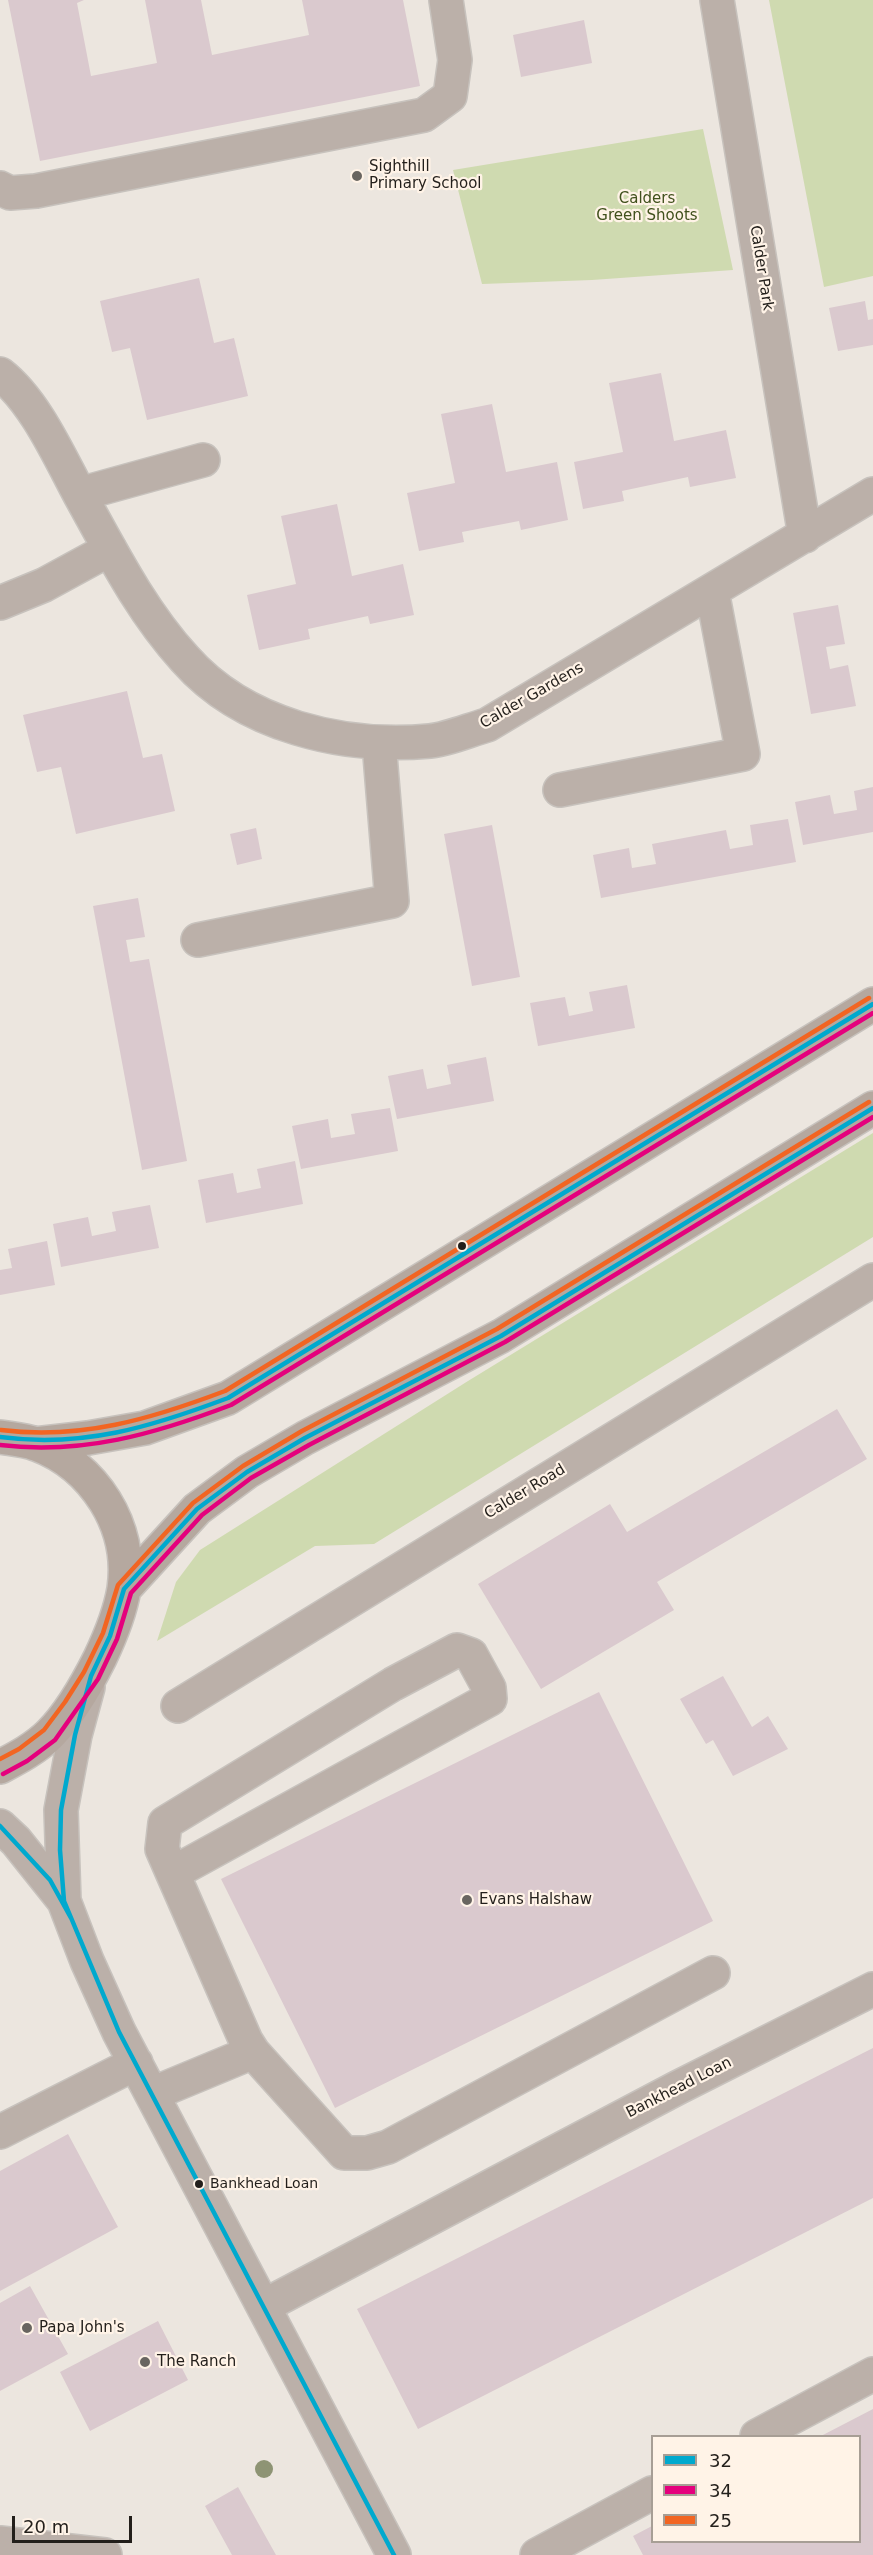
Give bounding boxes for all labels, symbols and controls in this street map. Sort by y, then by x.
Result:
place label: Sighthill Primary School [369,158,482,193]
marker: Sighthill Primary School [350,169,364,183]
park label: Calders Green Shoots [596,190,698,225]
street label: Calder Park [745,224,777,312]
street label: Calder Gardens [477,659,587,733]
unlabelled marker [456,1240,468,1252]
street label: Calder Road [481,1461,569,1523]
place label: Evans Halshaw [479,1891,592,1909]
marker: Evans Halshaw [460,1893,474,1907]
street label: Bankhead Loan [623,2054,735,2122]
place label: Bankhead Loan [210,2176,318,2192]
marker: Bankhead Loan [193,2178,205,2190]
place label: Papa John's [39,2319,125,2337]
marker: Papa John's [20,2321,34,2335]
place label: The Ranch [157,2353,236,2371]
marker: The Ranch [138,2355,152,2369]
legend [651,2435,861,2543]
text: 32 [709,2450,732,2471]
text: 34 [709,2480,732,2501]
scale bar [15,2504,135,2542]
text: 25 [709,2510,732,2531]
text: 20 m [23,2516,69,2537]

